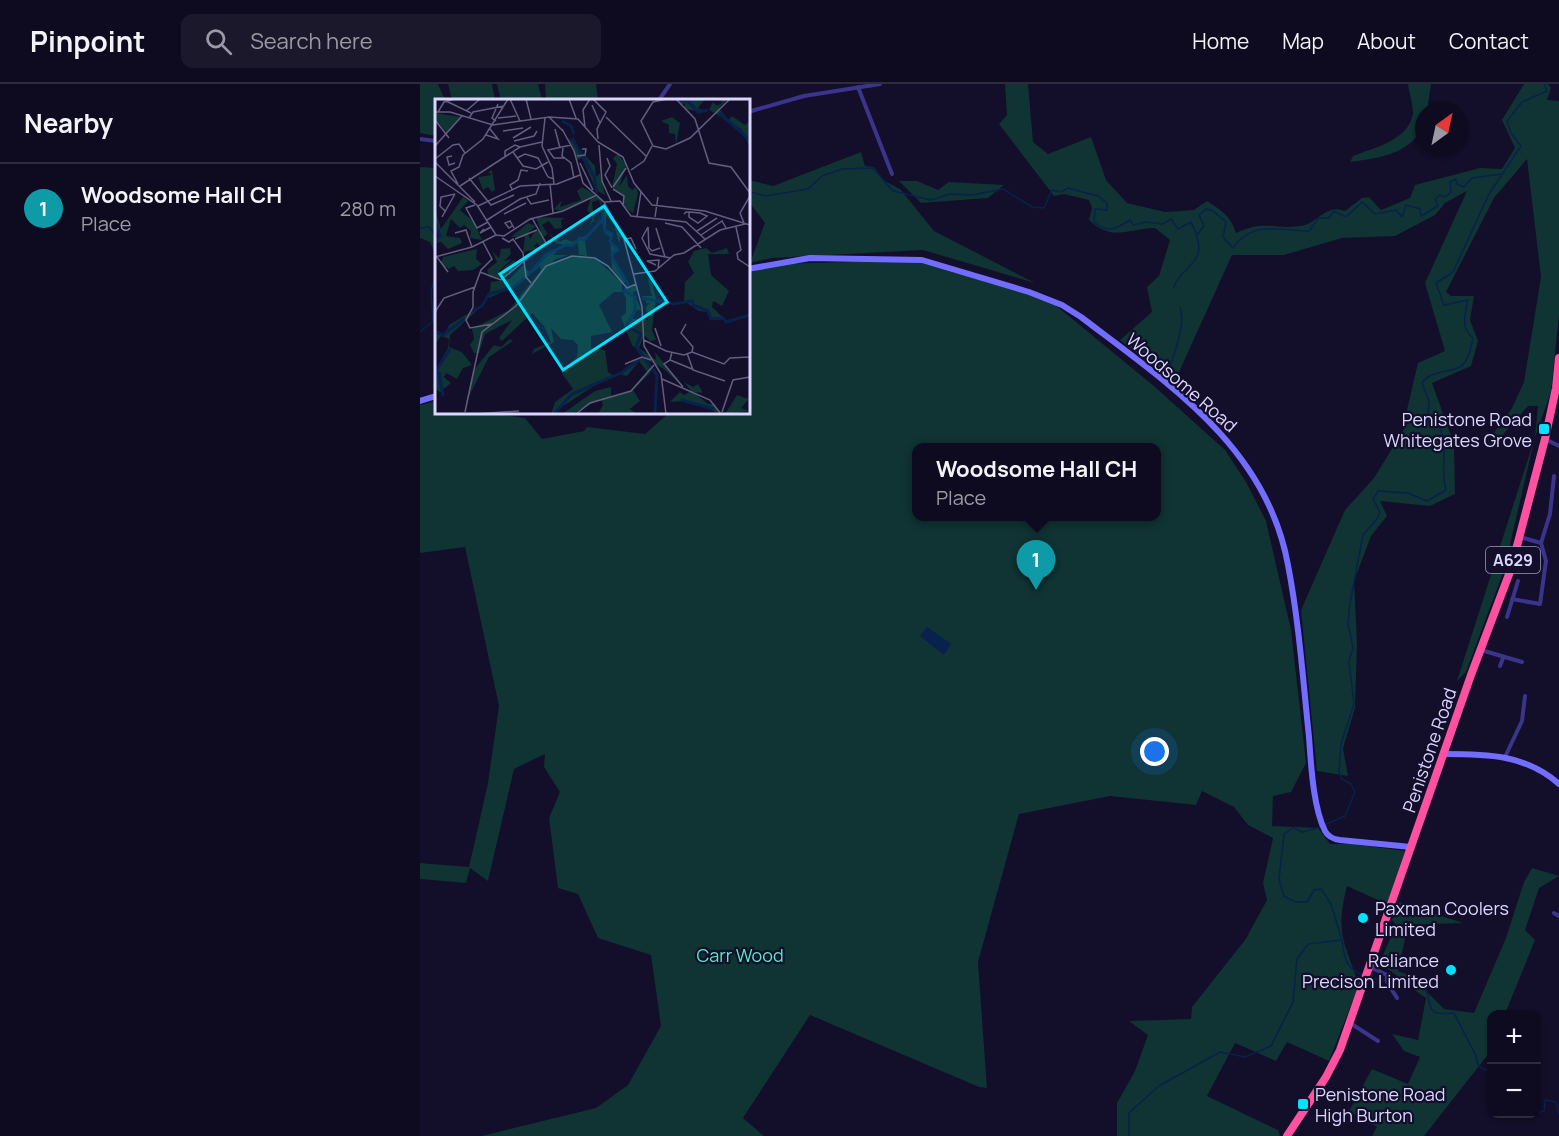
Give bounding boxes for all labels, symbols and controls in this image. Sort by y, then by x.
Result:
search box [181,14,601,68]
text: Pinpoint [30,22,145,60]
icon: search [202,25,235,58]
text: Search here [250,26,373,56]
text: Home [1192,27,1249,55]
text: Map [1282,27,1324,55]
text: About [1357,27,1416,55]
text: Contact [1449,27,1529,55]
inset map [435,99,750,414]
north arrow [1415,102,1469,156]
text: Nearby [24,105,113,141]
text: Woodsome Hall CH [81,180,282,210]
text: 1 [39,195,48,222]
text: 280 m [340,195,396,222]
text: Place [81,210,131,237]
street label: Woodsome Road [1121,327,1243,437]
place label: Penistone Road Whitegates Grove [1383,407,1532,452]
marker: Penistone Road Whitegates Grove [1537,422,1551,436]
popup [912,443,1161,521]
text: Woodsome Hall CH [936,454,1137,484]
text: Place [936,484,986,511]
pin: 1 [1016,540,1056,590]
road number: A629 [1486,547,1540,573]
street label: Penistone Road [1396,684,1462,816]
your location [1140,737,1169,766]
place label: Paxman Coolers Limited [1375,896,1509,941]
marker: Paxman Coolers Limited [1356,911,1370,925]
park label: Carr Wood [696,943,784,967]
place label: Reliance Precison Limited [1302,948,1439,993]
marker: Reliance Precison Limited [1444,963,1458,977]
map controls [1487,1010,1541,1118]
button: + [1487,1010,1541,1064]
button: − [1487,1064,1541,1118]
place label: Penistone Road High Burton [1315,1082,1445,1127]
marker: Penistone Road High Burton [1296,1097,1310,1111]

